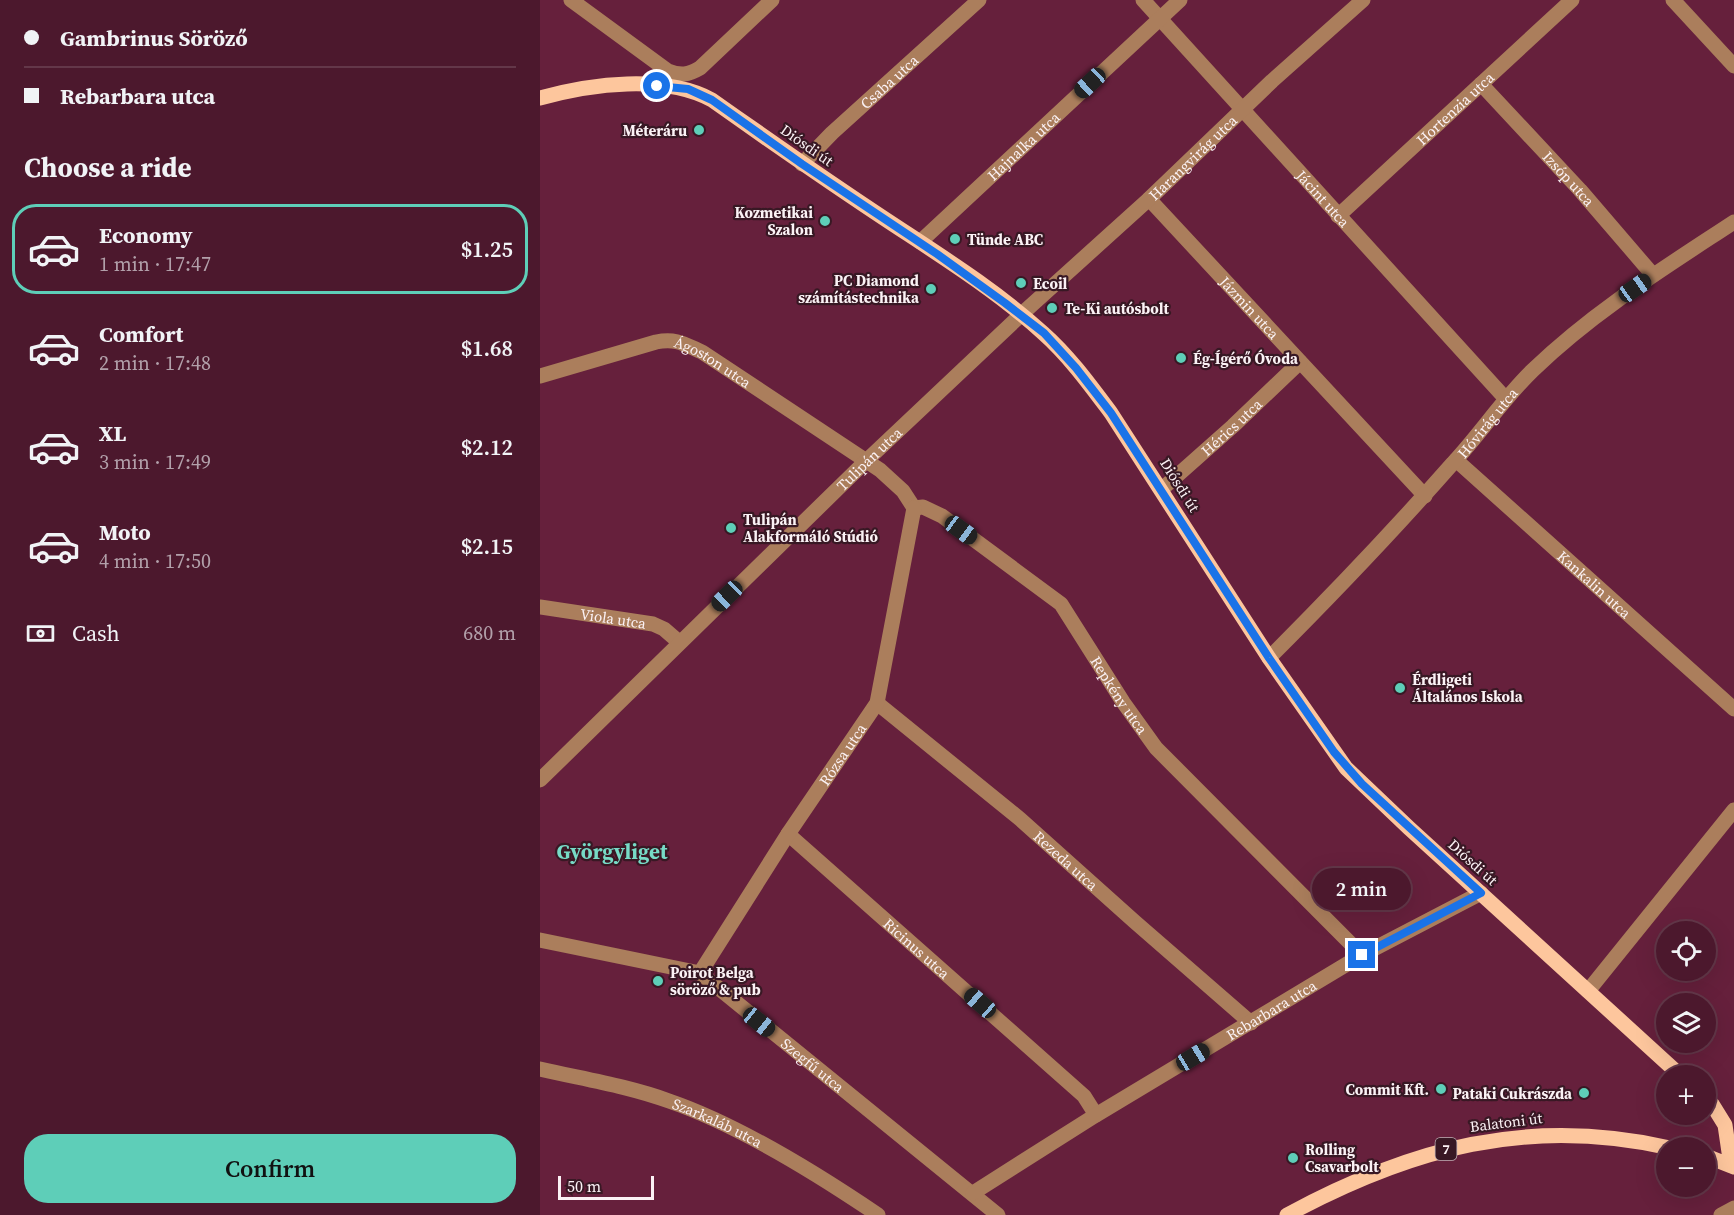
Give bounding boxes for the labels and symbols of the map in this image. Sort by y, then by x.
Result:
street label: Csaba utca [855,49,923,113]
car [1071,64,1109,102]
street label: Hortenzia utca [1411,67,1499,149]
route start [643,72,670,99]
street label: Hajnalka utca [982,106,1064,185]
street label: Harangvirág utca [1144,110,1242,205]
street label: Diósdi út [776,119,838,171]
place label: Méteráru [622,120,687,141]
marker: Méteráru [692,123,706,137]
street label: Izsóp utca [1538,146,1600,211]
street label: Jácint utca [1291,164,1355,232]
place label: Kozmetikai Szalon [734,202,813,240]
marker: Kozmetikai Szalon [818,214,832,228]
place label: Tünde ABC [967,229,1043,250]
marker: Tünde ABC [948,232,962,246]
place label: PC Diamond számítástechnika [798,270,920,308]
car [1615,270,1655,306]
street label: Jázmin utca [1215,271,1285,344]
place label: Ecoil [1033,273,1068,294]
marker: Ecoil [1014,276,1028,290]
marker: PC Diamond számítástechnika [924,282,938,296]
place label: Te-Ki autósbolt [1064,298,1170,319]
marker: Te-Ki autósbolt [1045,301,1059,315]
street label: Ágoston utca [672,331,756,393]
place label: Ég-Ígérő Óvoda [1193,348,1299,369]
marker: Ég-Ígérő Óvoda [1174,351,1188,365]
street label: Hóvirág utca [1452,383,1522,462]
street label: Hérics utca [1196,393,1267,460]
street label: Tulipán utca [831,422,907,495]
street label: Diósdi út [1155,454,1205,516]
place label: Tulipán Alakformáló Stúdió [743,509,878,547]
car [941,512,981,548]
marker: Tulipán Alakformáló Stúdió [724,521,738,535]
street label: Kankalin utca [1553,545,1636,623]
car [708,577,746,615]
street label: Viola utca [579,603,648,633]
street label: Repkény utca [1086,652,1153,738]
place label: Érdligeti Általános Iskola [1412,669,1524,707]
marker: Érdligeti Általános Iskola [1393,681,1407,695]
street label: Rózsa utca [814,719,871,789]
street label: Rezeda utca [1029,826,1103,895]
street label: Diósdi út [1444,834,1502,890]
district label: Györgyliget [557,837,668,866]
callout: 2 min [1312,868,1412,910]
street label: Ricinus utca [879,913,955,983]
route end [1348,941,1375,968]
place label: Poirot Belga söröző & pub [670,962,761,1000]
marker: Poirot Belga söröző & pub [651,974,665,988]
street label: Rebarbara utca [1222,974,1320,1045]
car [961,984,999,1022]
car [739,1004,779,1040]
street label: Szegfű utca [777,1033,849,1097]
car [1173,1040,1213,1074]
place label: Commit Kft. [1345,1079,1429,1100]
marker: Commit Kft. [1434,1082,1448,1096]
place label: Pataki Cukrászda [1453,1083,1573,1104]
marker: Pataki Cukrászda [1577,1086,1591,1100]
street label: Szarkaláb utca [670,1093,767,1152]
street label: Balatoni út [1469,1107,1544,1137]
road number: 7 [1436,1138,1456,1160]
place label: Rolling Csavarbolt [1305,1139,1379,1177]
marker: Rolling Csavarbolt [1286,1151,1300,1165]
scale bar [558,1173,654,1200]

